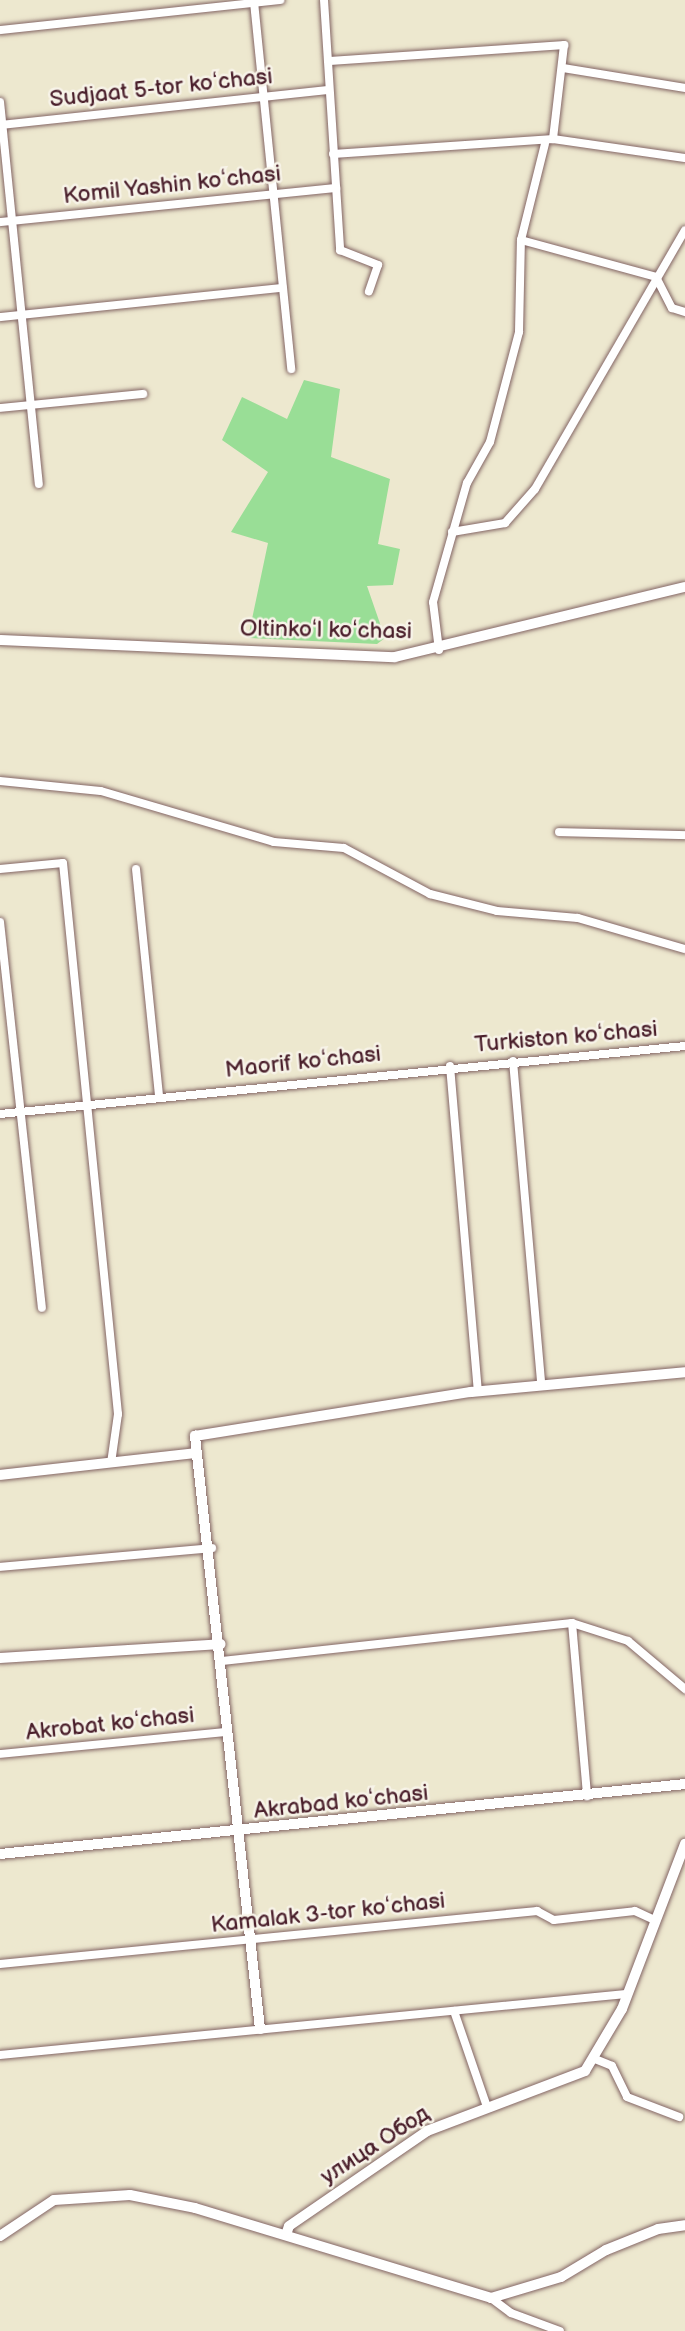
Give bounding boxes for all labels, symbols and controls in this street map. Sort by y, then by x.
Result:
street label: Sudjaat 5-tor koʻchasi [48,63,274,113]
street label: Komil Yashin koʻchasi [61,160,283,210]
street label: Oltinkoʻl koʻchasi [240,615,412,645]
street label: Turkiston koʻchasi [473,1015,659,1059]
street label: Maorif koʻchasi [224,1040,382,1084]
street label: Akrobat koʻchasi [24,1701,196,1747]
street label: Akrabad koʻchasi [252,1779,430,1825]
street label: Kamalak 3-tor koʻchasi [209,1887,447,1939]
street label: улица Обод [315,2100,435,2190]

